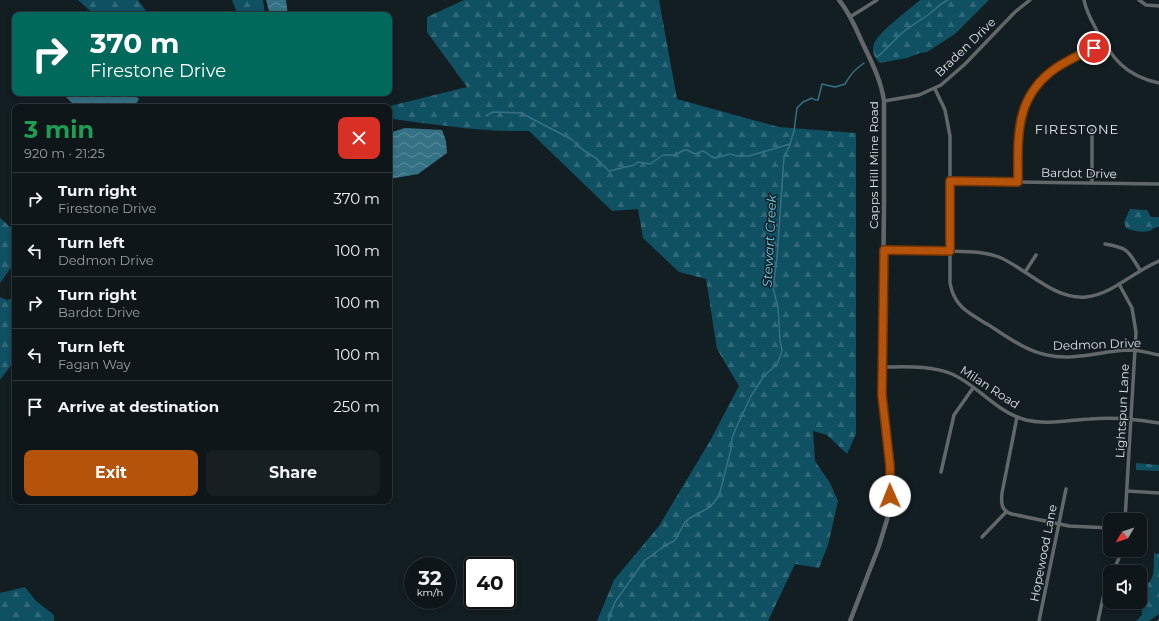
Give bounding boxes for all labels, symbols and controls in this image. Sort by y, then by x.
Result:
street label: Braden Drive [932,14,998,80]
text: 370 m [90,26,179,60]
icon: right [24,28,76,80]
pin [1077,31,1111,65]
icon: arrive [1083,37,1105,59]
text: Firestone Drive [90,60,226,82]
street label: Capps Hill Mine Road [866,101,881,229]
text: 3 min [24,115,94,144]
button: close [338,117,380,159]
district label: FIRESTONE [1035,121,1119,137]
text: 920 m · 21:25 [24,145,105,161]
street label: Bardot Drive [1041,165,1117,181]
text: Turn right [58,181,137,200]
icon: right [24,188,46,210]
text: 370 m [333,189,380,208]
water label: Stewart Creek [759,193,779,288]
text: Firestone Drive [58,200,156,216]
text: Turn left [58,233,125,252]
icon: left [24,240,46,262]
text: 100 m [335,241,380,260]
text: Dedmon Drive [58,252,154,268]
text: Turn right [58,285,137,304]
icon: right [24,292,46,314]
text: 100 m [335,293,380,312]
text: Bardot Drive [58,304,140,320]
street label: Dedmon Drive [1053,335,1141,353]
text: Turn left [58,337,125,356]
icon: left [24,344,46,366]
text: 100 m [335,345,380,364]
text: Fagan Way [58,356,131,372]
street label: Milan Road [958,362,1022,412]
street label: Lightspun Lane [1112,364,1132,458]
icon: arrive [24,396,46,418]
text: Arrive at destination [58,397,219,416]
text: 250 m [333,397,380,416]
button: Exit [24,450,198,496]
button: Share [206,450,380,496]
position arrow [869,475,911,517]
street label: Hopewood Lane [1026,503,1060,603]
north arrow [1103,513,1147,557]
map controls [1103,513,1147,609]
speed limit sign: 40 [464,557,516,609]
button: sound [1103,565,1147,609]
text: 32 [418,566,442,590]
text: km/h [417,586,443,599]

